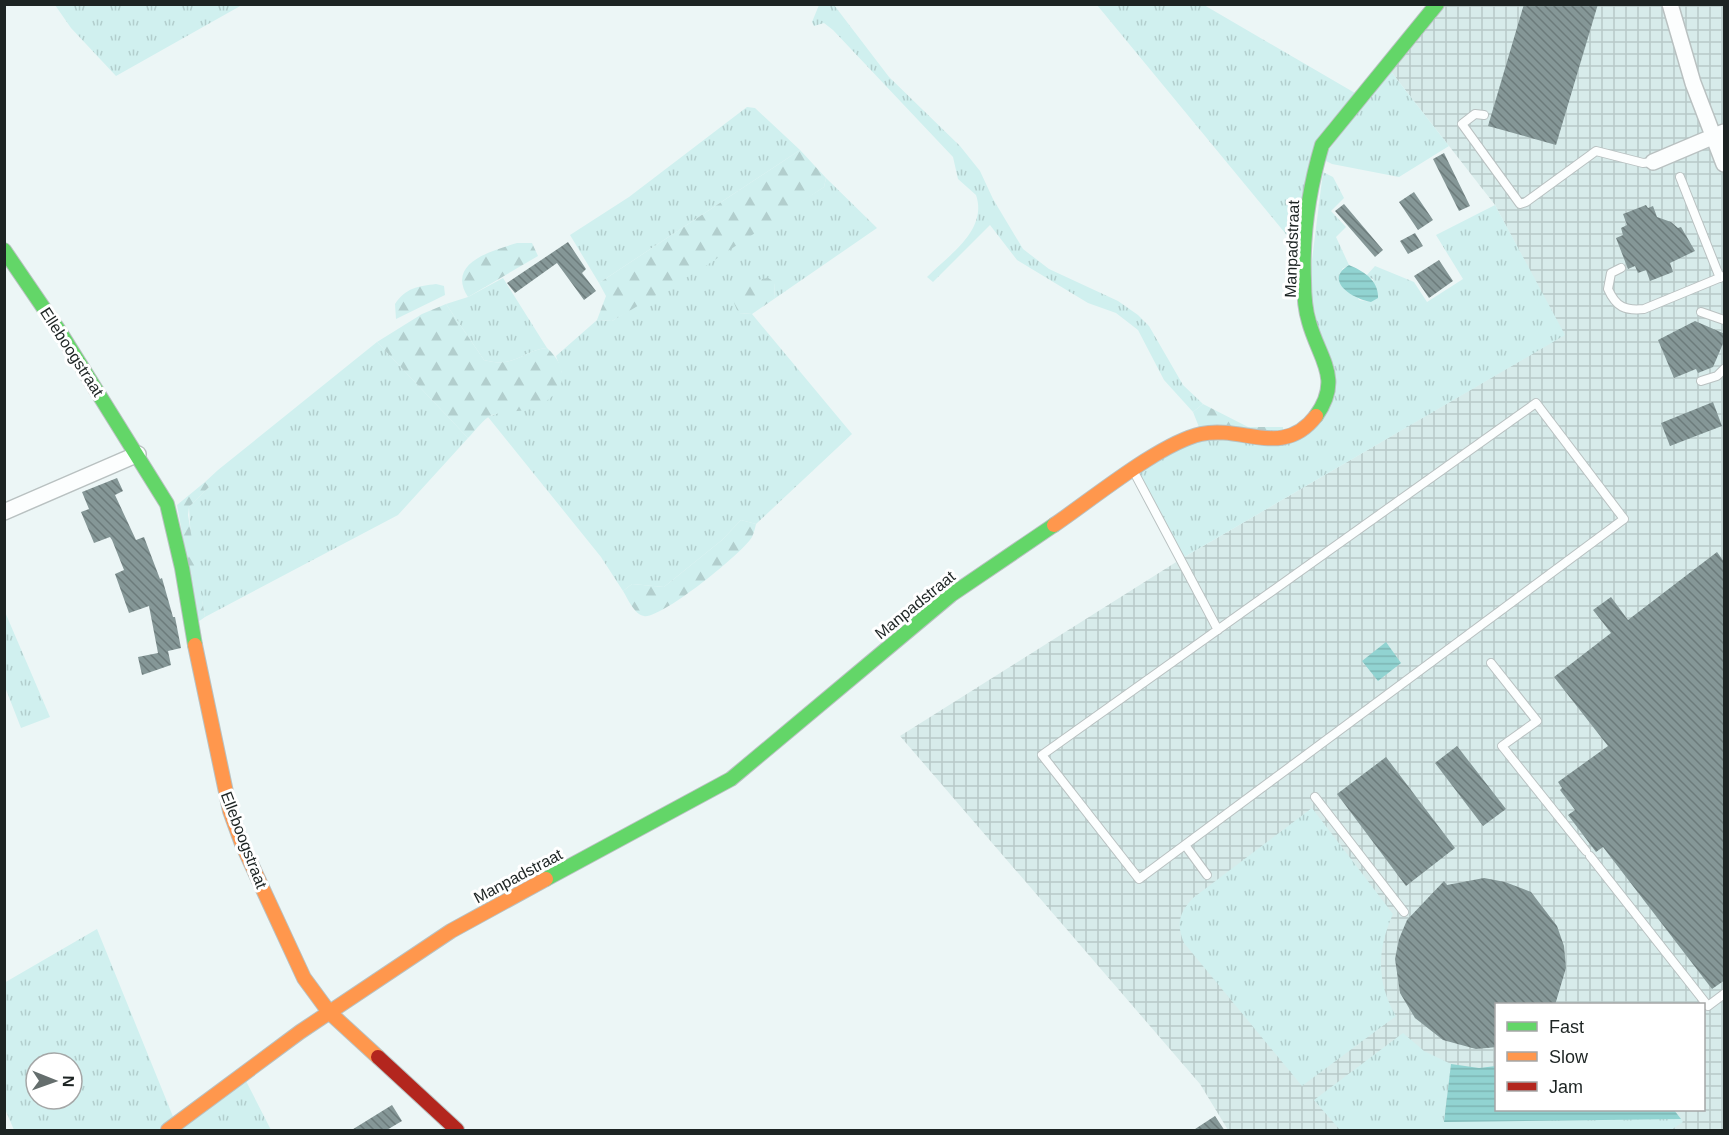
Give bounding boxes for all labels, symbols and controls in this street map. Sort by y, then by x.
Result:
street label: Manpadstraat [1282,199,1302,298]
street label: Elleboogstraat [37,304,107,400]
street label: Manpadstraat [872,567,959,642]
street label: Elleboogstraat [218,789,270,891]
street label: Manpadstraat [471,845,566,906]
legend [1495,1003,1705,1111]
text: Fast [1549,1017,1584,1037]
text: Slow [1549,1047,1589,1067]
north arrow [24,1051,84,1111]
text: N [60,1075,77,1087]
text: Jam [1549,1077,1583,1097]

